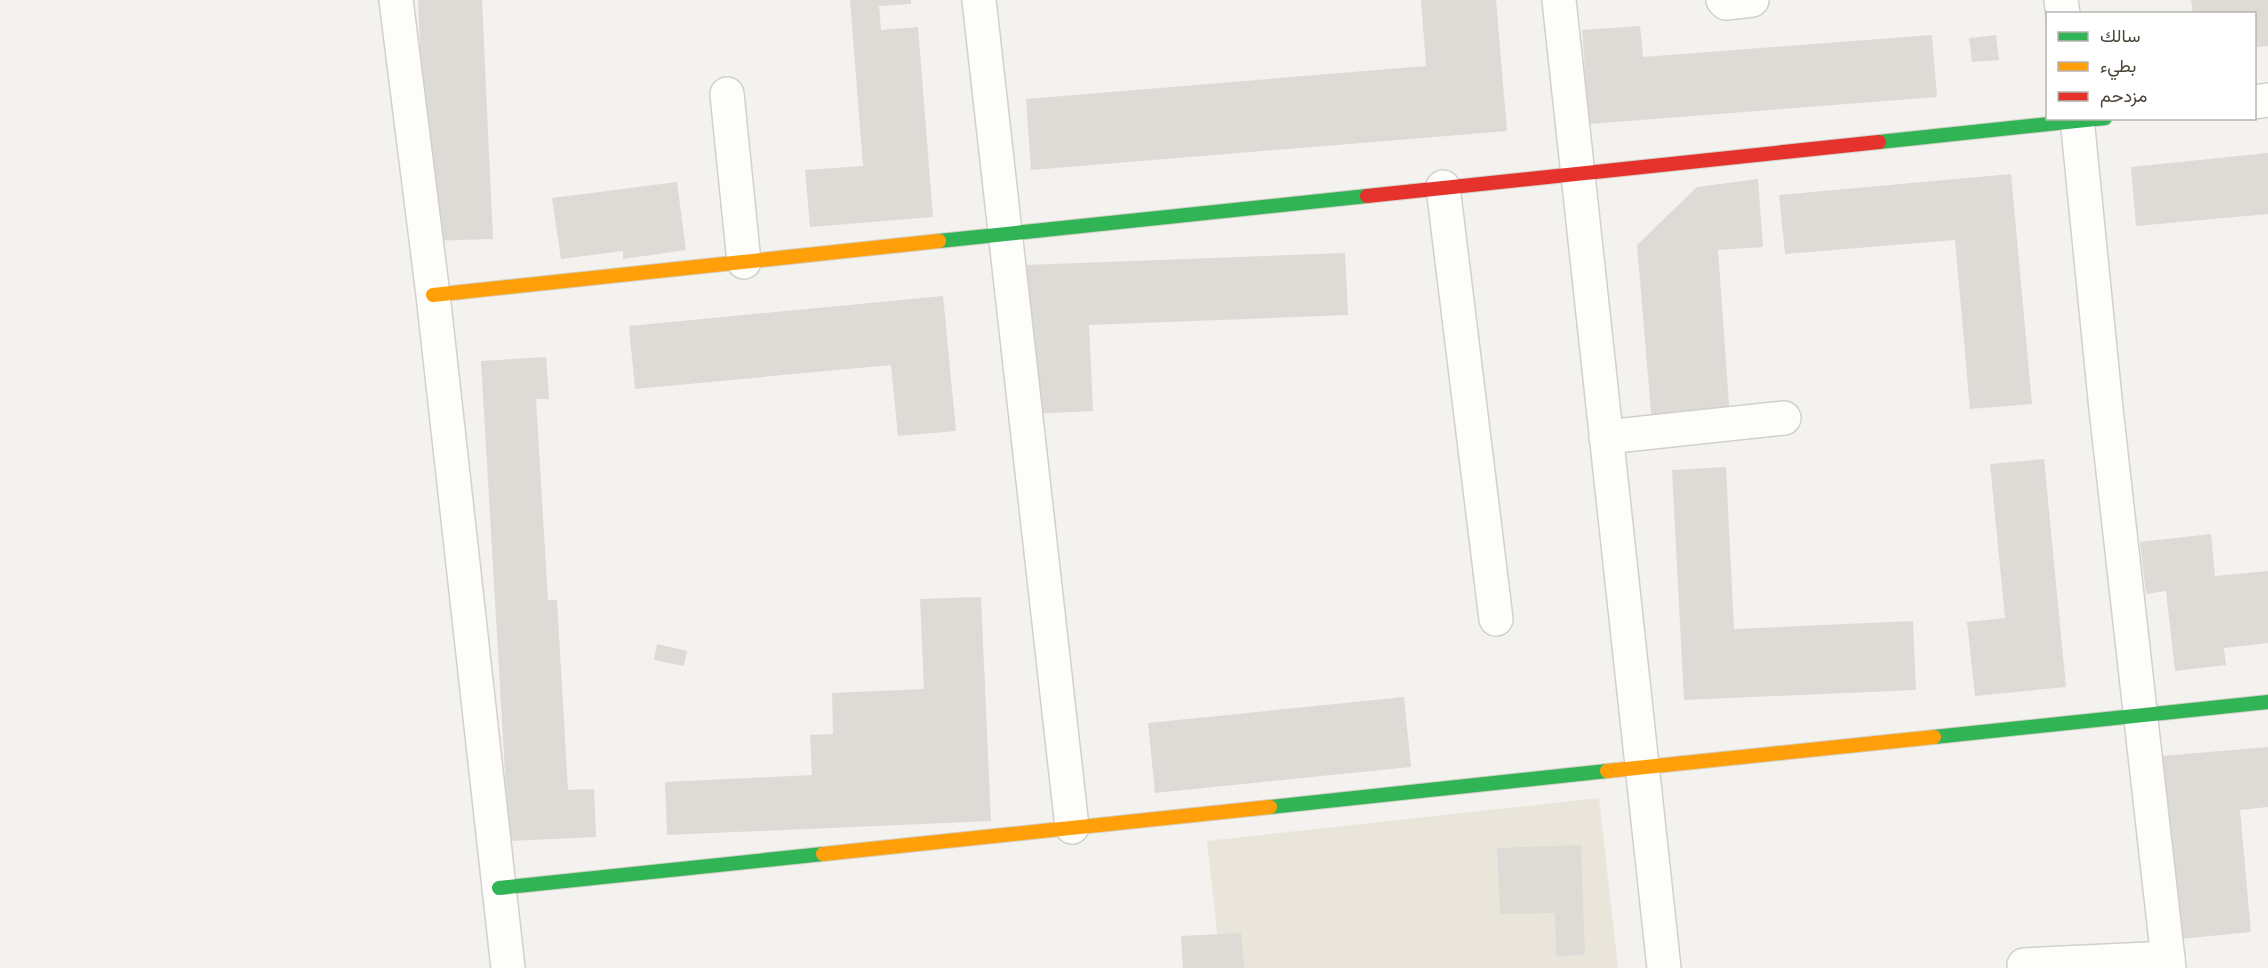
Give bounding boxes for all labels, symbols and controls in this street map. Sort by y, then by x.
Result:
legend [2046,12,2256,120]
text: سالك [2100,26,2140,49]
text: بطيء [2100,56,2136,81]
text: مزدحم [2100,86,2147,109]

